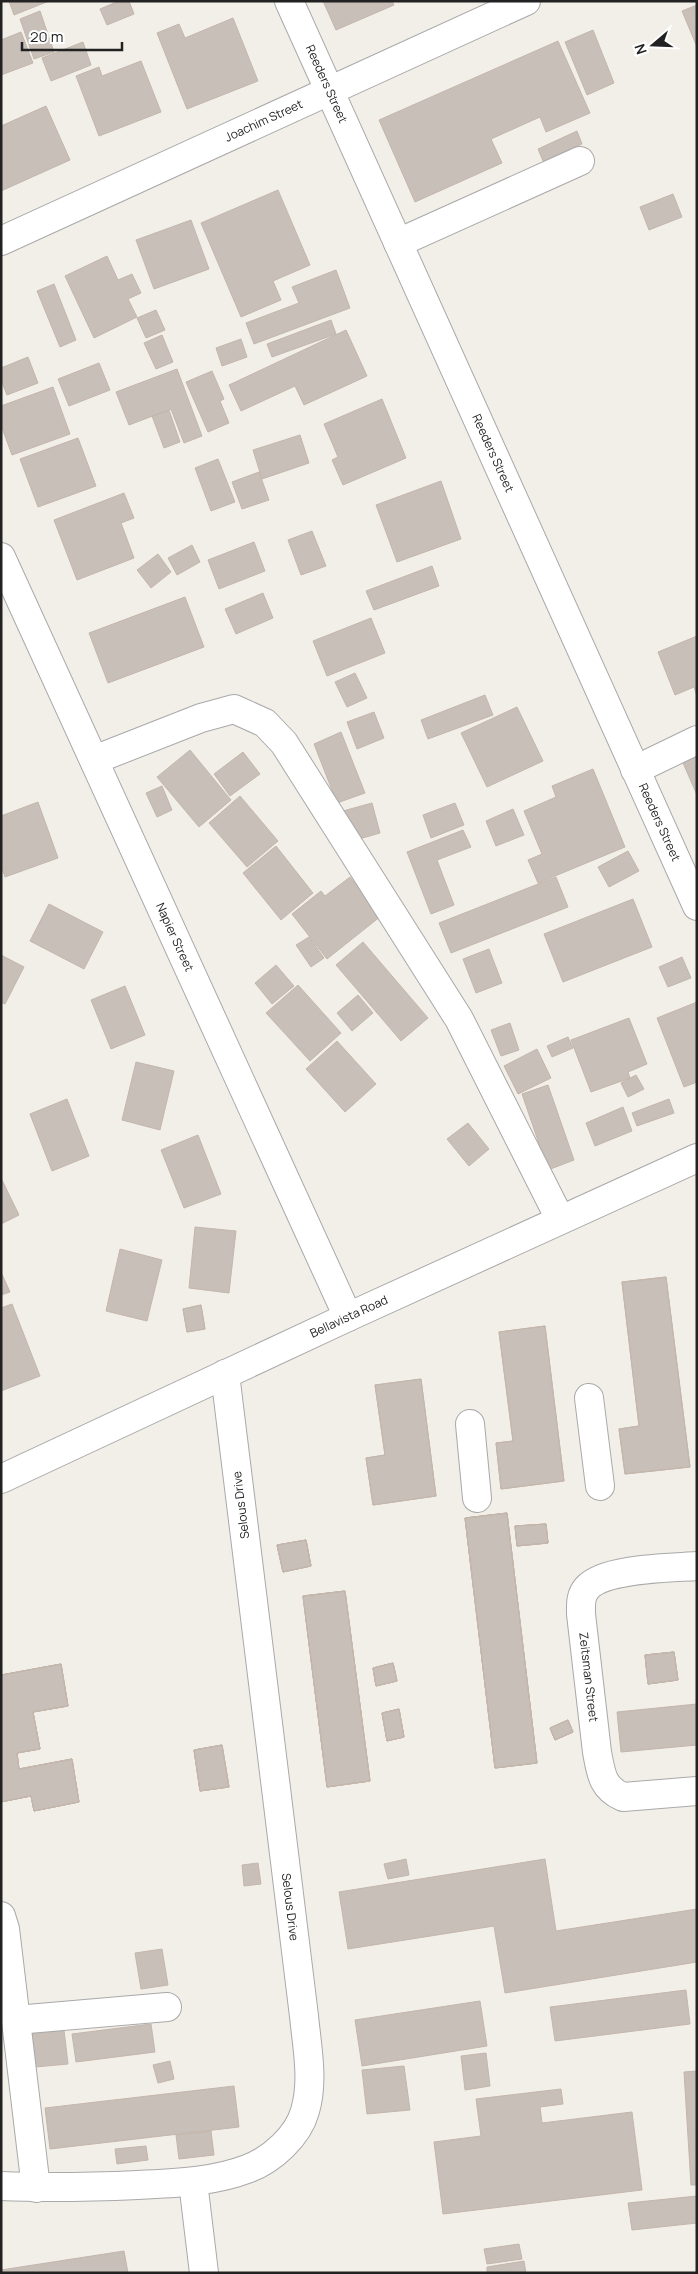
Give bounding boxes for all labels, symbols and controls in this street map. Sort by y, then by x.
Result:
scale bar [22,20,122,52]
north arrow [628,20,678,70]
text: 20 m [30,26,63,47]
street label: Reeders Street [302,42,352,126]
text: N [630,42,651,57]
street label: Joachim Street [222,95,305,146]
street label: Reeders Street [468,411,518,495]
street label: Reeders Street [635,780,685,864]
street label: Napier Street [152,900,198,974]
street label: Bellavista Road [307,1291,391,1342]
street label: Selous Drive [228,1470,253,1540]
street label: Zeitsman Street [575,1631,602,1723]
street label: Selous Drive [278,1872,303,1942]

